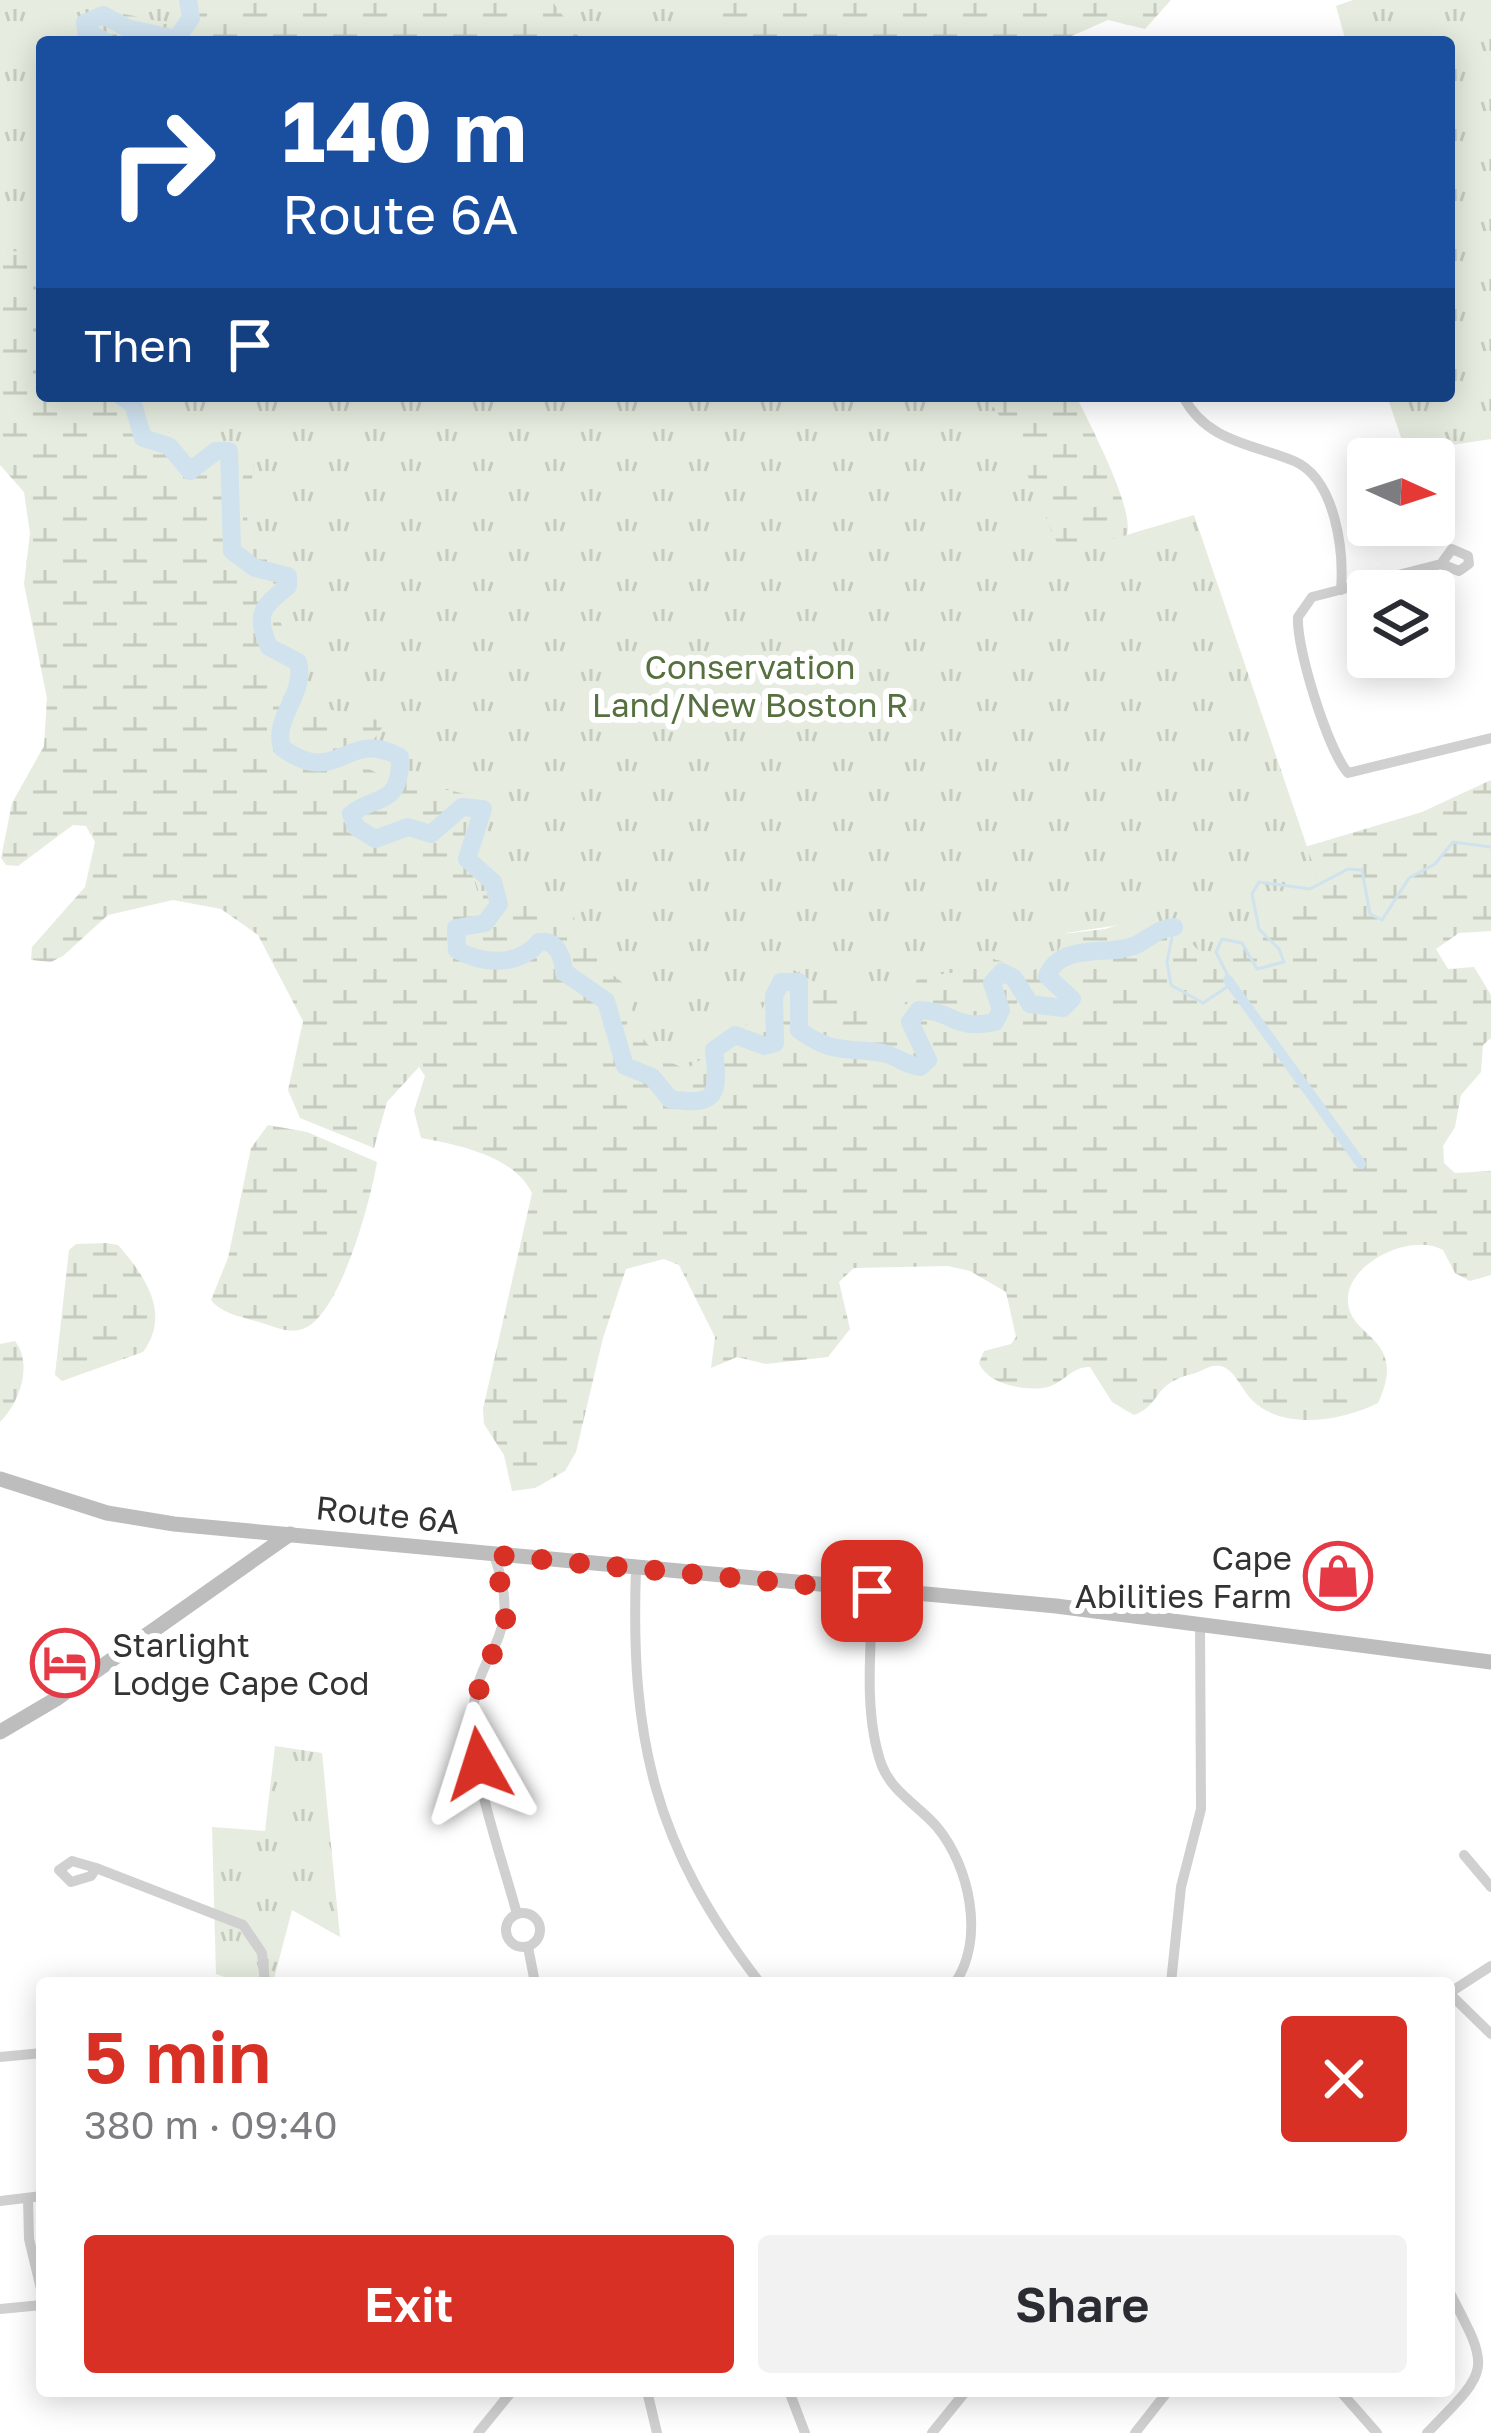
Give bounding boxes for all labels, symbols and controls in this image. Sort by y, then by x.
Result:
text: 140 m [282,80,527,180]
icon: right [84,84,240,240]
text: Route 6A [282,181,519,246]
icon: arrive [217,312,283,378]
text: Then [84,318,193,372]
north arrow [1347,438,1455,546]
map controls [1347,438,1455,678]
button: layers [1347,570,1455,678]
park label: Conservation Land/New Boston R [592,647,908,724]
street label: Route 6A [314,1487,462,1541]
place label: Cape Abilities Farm [1075,1538,1292,1615]
pin [821,1540,923,1642]
shop icon: Cape Abilities Farm [1303,1541,1373,1611]
icon: arrive [839,1558,905,1624]
place label: Starlight Lodge Cape Cod [112,1625,370,1702]
hotel icon: Starlight Lodge Cape Cod [30,1628,100,1698]
position arrow [416,1701,542,1827]
text: 5 min [84,2012,271,2099]
button: close [1281,2016,1407,2142]
text: 380 m · 09:40 [84,2101,338,2148]
button: Exit [84,2235,734,2373]
button: Share [758,2235,1407,2373]

